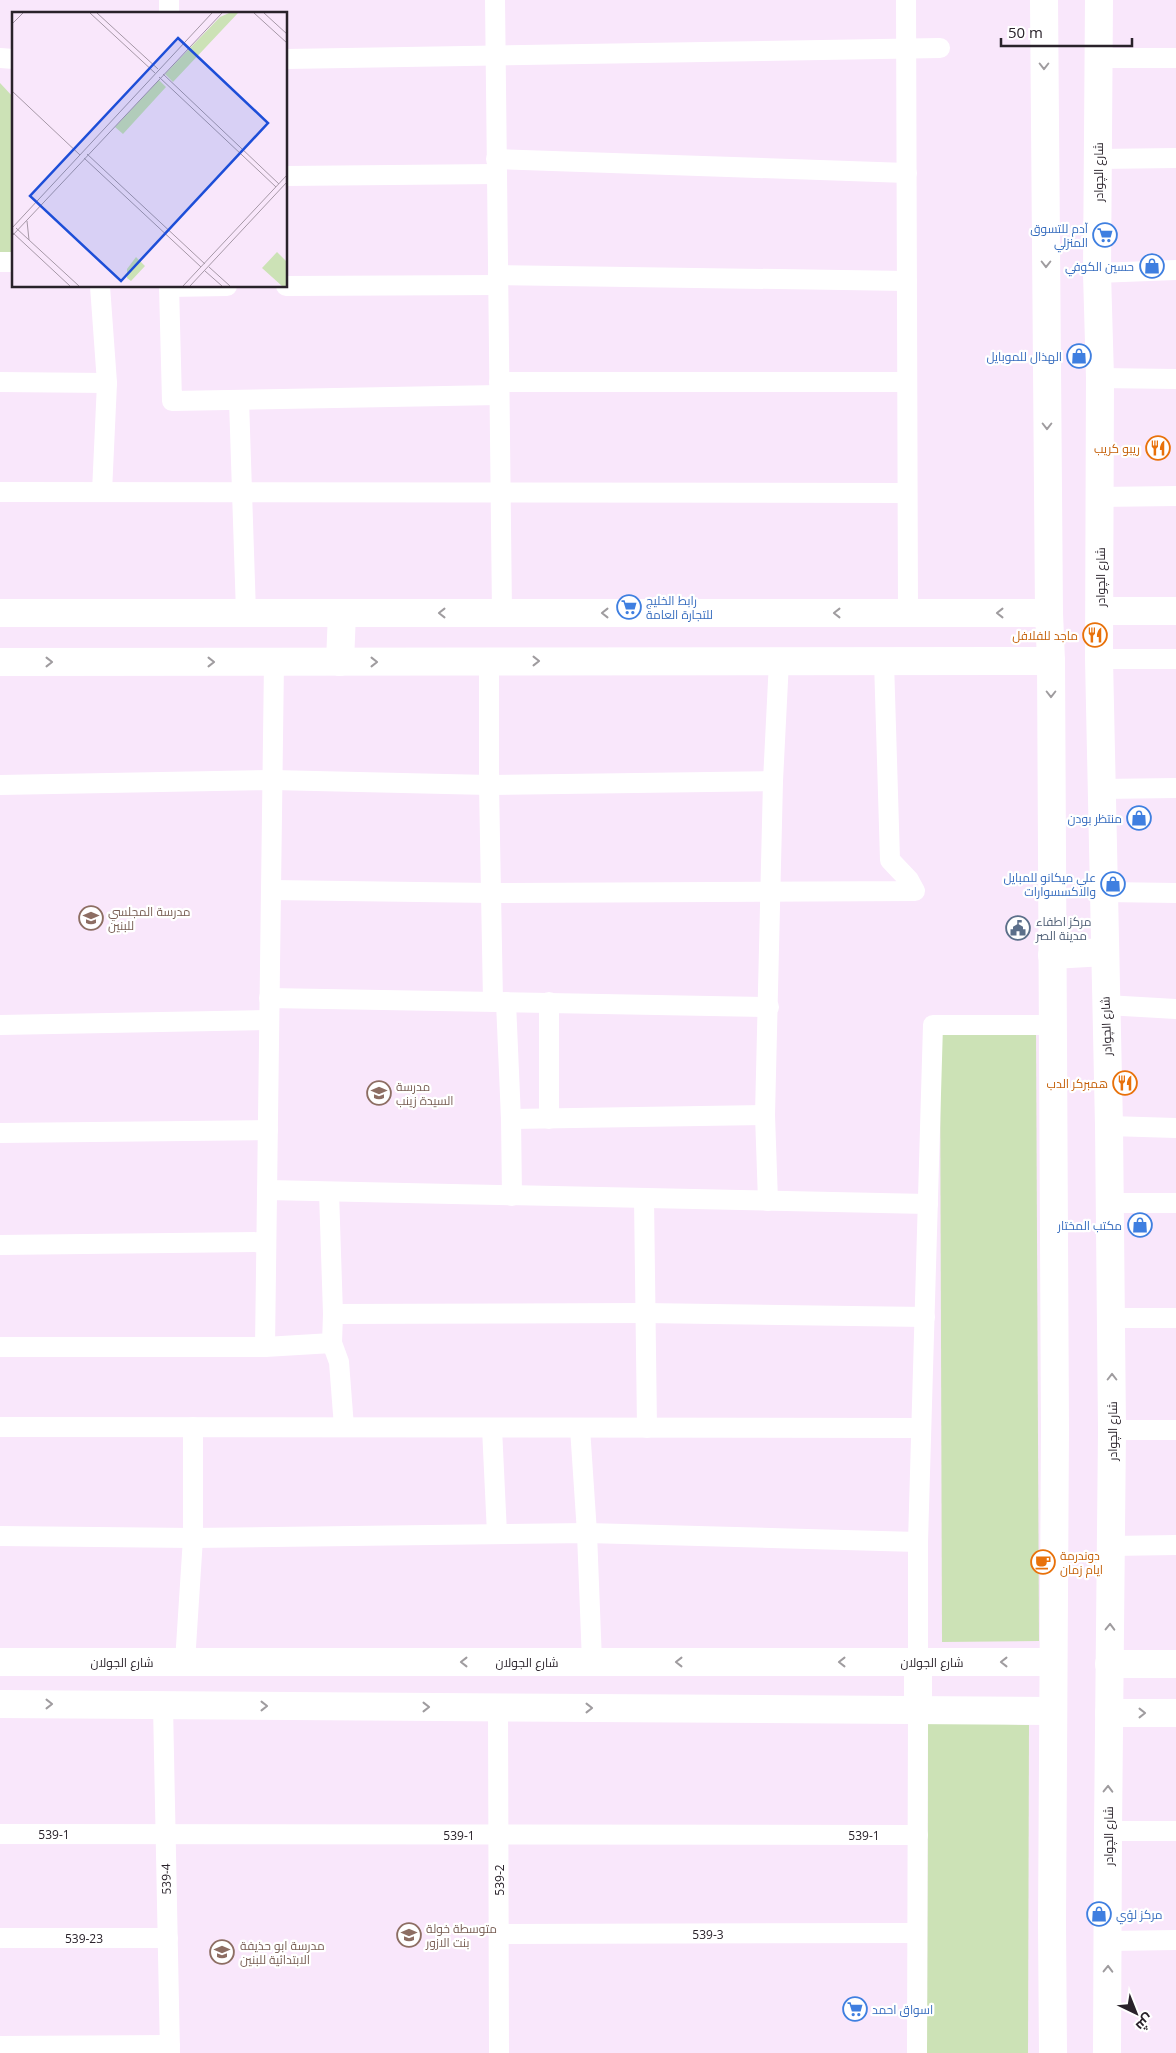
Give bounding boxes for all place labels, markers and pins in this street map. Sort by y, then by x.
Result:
place label: آدم للتسوق المنزلي [1030,220,1089,253]
supermarket icon: آدم للتسوق المنزلي [1092,222,1118,248]
shop icon: حسين الكوفي [1139,253,1165,279]
place label: حسين الكوفي [1065,258,1134,277]
shop icon: الهذال للموبايل [1066,343,1092,369]
place label: الهذال للموبايل [986,348,1062,365]
restaurant icon: ريبو كريب [1145,435,1171,461]
place label: ريبو كريب [1094,440,1140,457]
place label: رابط الخليج للتجارة العامة [646,592,713,623]
supermarket icon: رابط الخليج للتجارة العامة [616,594,642,620]
restaurant icon: ماجد للفلافل [1082,622,1108,648]
place label: ماجد للفلافل [1012,627,1078,644]
shop icon: منتظر بودن [1126,805,1152,831]
place label: منتظر بودن [1068,810,1122,827]
place label: علي ميكانو للمبايل والاكسسوارات [1003,869,1096,900]
shop icon: علي ميكانو للمبايل والاكسسوارات [1100,871,1126,897]
place label: مدرسة المجلسي للبنين [108,903,191,934]
school or university icon: مدرسة المجلسي للبنين [78,905,104,931]
place label: مركز اطفاء مدينة الصر [1035,913,1091,944]
public building icon: مركز اطفاء مدينة الصر [1005,915,1031,941]
restaurant icon: همبركر الدب [1112,1070,1138,1096]
place label: همبركر الدب [1047,1075,1108,1092]
place label: مدرسة السيدة زينب [396,1078,454,1109]
school or university icon: مدرسة السيدة زينب [366,1080,392,1106]
shop icon: مكتب المختار [1127,1212,1153,1238]
place label: مكتب المختار [1057,1217,1122,1234]
place label: دوندرمة ايام زمان [1060,1547,1103,1578]
cafe icon: دوندرمة ايام زمان [1030,1549,1056,1575]
shop icon: مركز لؤي [1086,1901,1112,1927]
place label: مركز لؤي [1116,1906,1163,1925]
place label: متوسطة خولة بنت الازور [425,1920,497,1951]
school or university icon: متوسطة خولة بنت الازور [396,1922,422,1948]
place label: مدرسة ابو حذيفة الابتدائية للبنين [240,1937,325,1968]
school or university icon: مدرسة ابو حذيفة الابتدائية للبنين [209,1939,235,1965]
supermarket icon: اسواق احمد [842,1996,868,2022]
place label: اسواق احمد [872,2001,933,2018]

